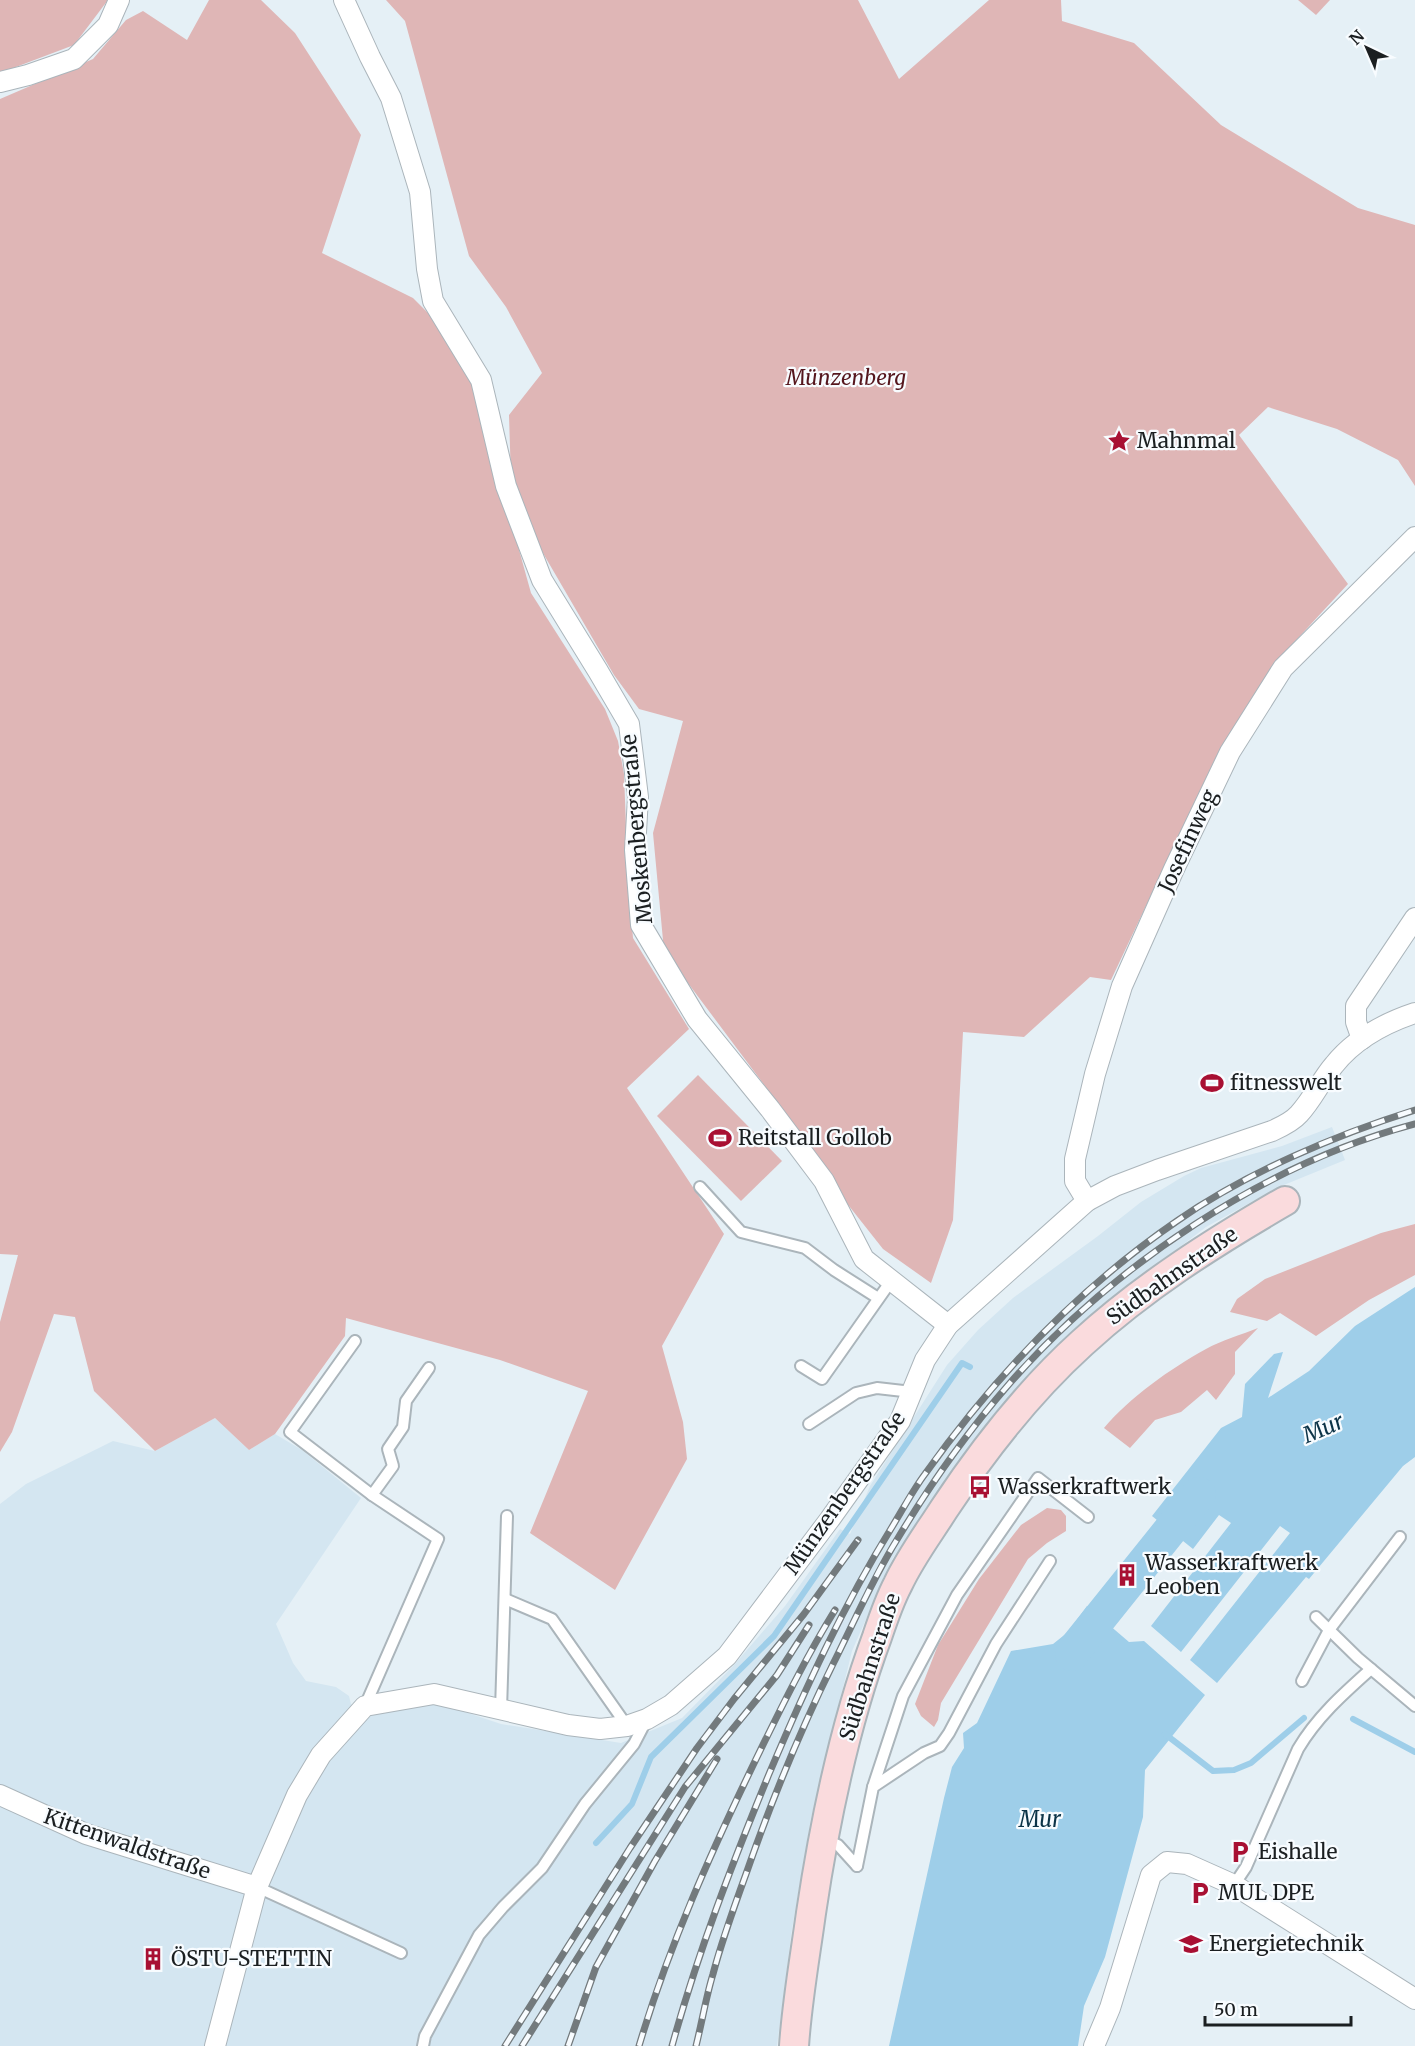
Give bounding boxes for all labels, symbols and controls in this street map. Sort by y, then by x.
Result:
north arrow [1337,18,1397,78]
text: N [1345,25,1368,49]
park label: Münzenberg [785,364,906,391]
place label: Mahnmal [1137,427,1236,454]
place icon: Mahnmal [1106,428,1132,454]
street label: Moskenbergstraße [615,733,658,925]
street label: Josefinweg [1151,785,1223,898]
place label: fitnesswelt [1230,1069,1342,1096]
sports icon: fitnesswelt [1199,1070,1225,1096]
place label: Reitstall Gollob [738,1124,892,1151]
sports icon: Reitstall Gollob [707,1125,733,1151]
street label: Südbahnstraße [1101,1220,1242,1331]
street label: Münzenbergstraße [778,1406,911,1580]
water label: Mur [1297,1406,1349,1449]
place label: Wasserkraftwerk [997,1473,1172,1500]
bus stop icon: Wasserkraftwerk [967,1474,993,1500]
place label: Wasserkraftwerk Leoben [1144,1549,1319,1600]
building icon: Wasserkraftwerk Leoben [1114,1562,1140,1588]
street label: Südbahnstraße [833,1590,906,1744]
street label: Kittenwaldstraße [40,1802,214,1885]
water label: Mur [1018,1805,1062,1833]
place label: Eishalle [1258,1838,1337,1865]
parking icon: Eishalle [1227,1839,1253,1865]
place label: MUL DPE [1218,1879,1315,1906]
parking icon: MUL DPE [1187,1880,1213,1906]
place label: Energietechnik [1209,1930,1365,1957]
school or university icon: Energietechnik [1178,1931,1204,1957]
place label: ÖSTU-STETTIN [171,1945,332,1972]
building icon: ÖSTU-STETTIN [140,1946,166,1972]
scale bar [1205,1989,1350,2027]
text: 50 m [1214,1998,1258,2021]

